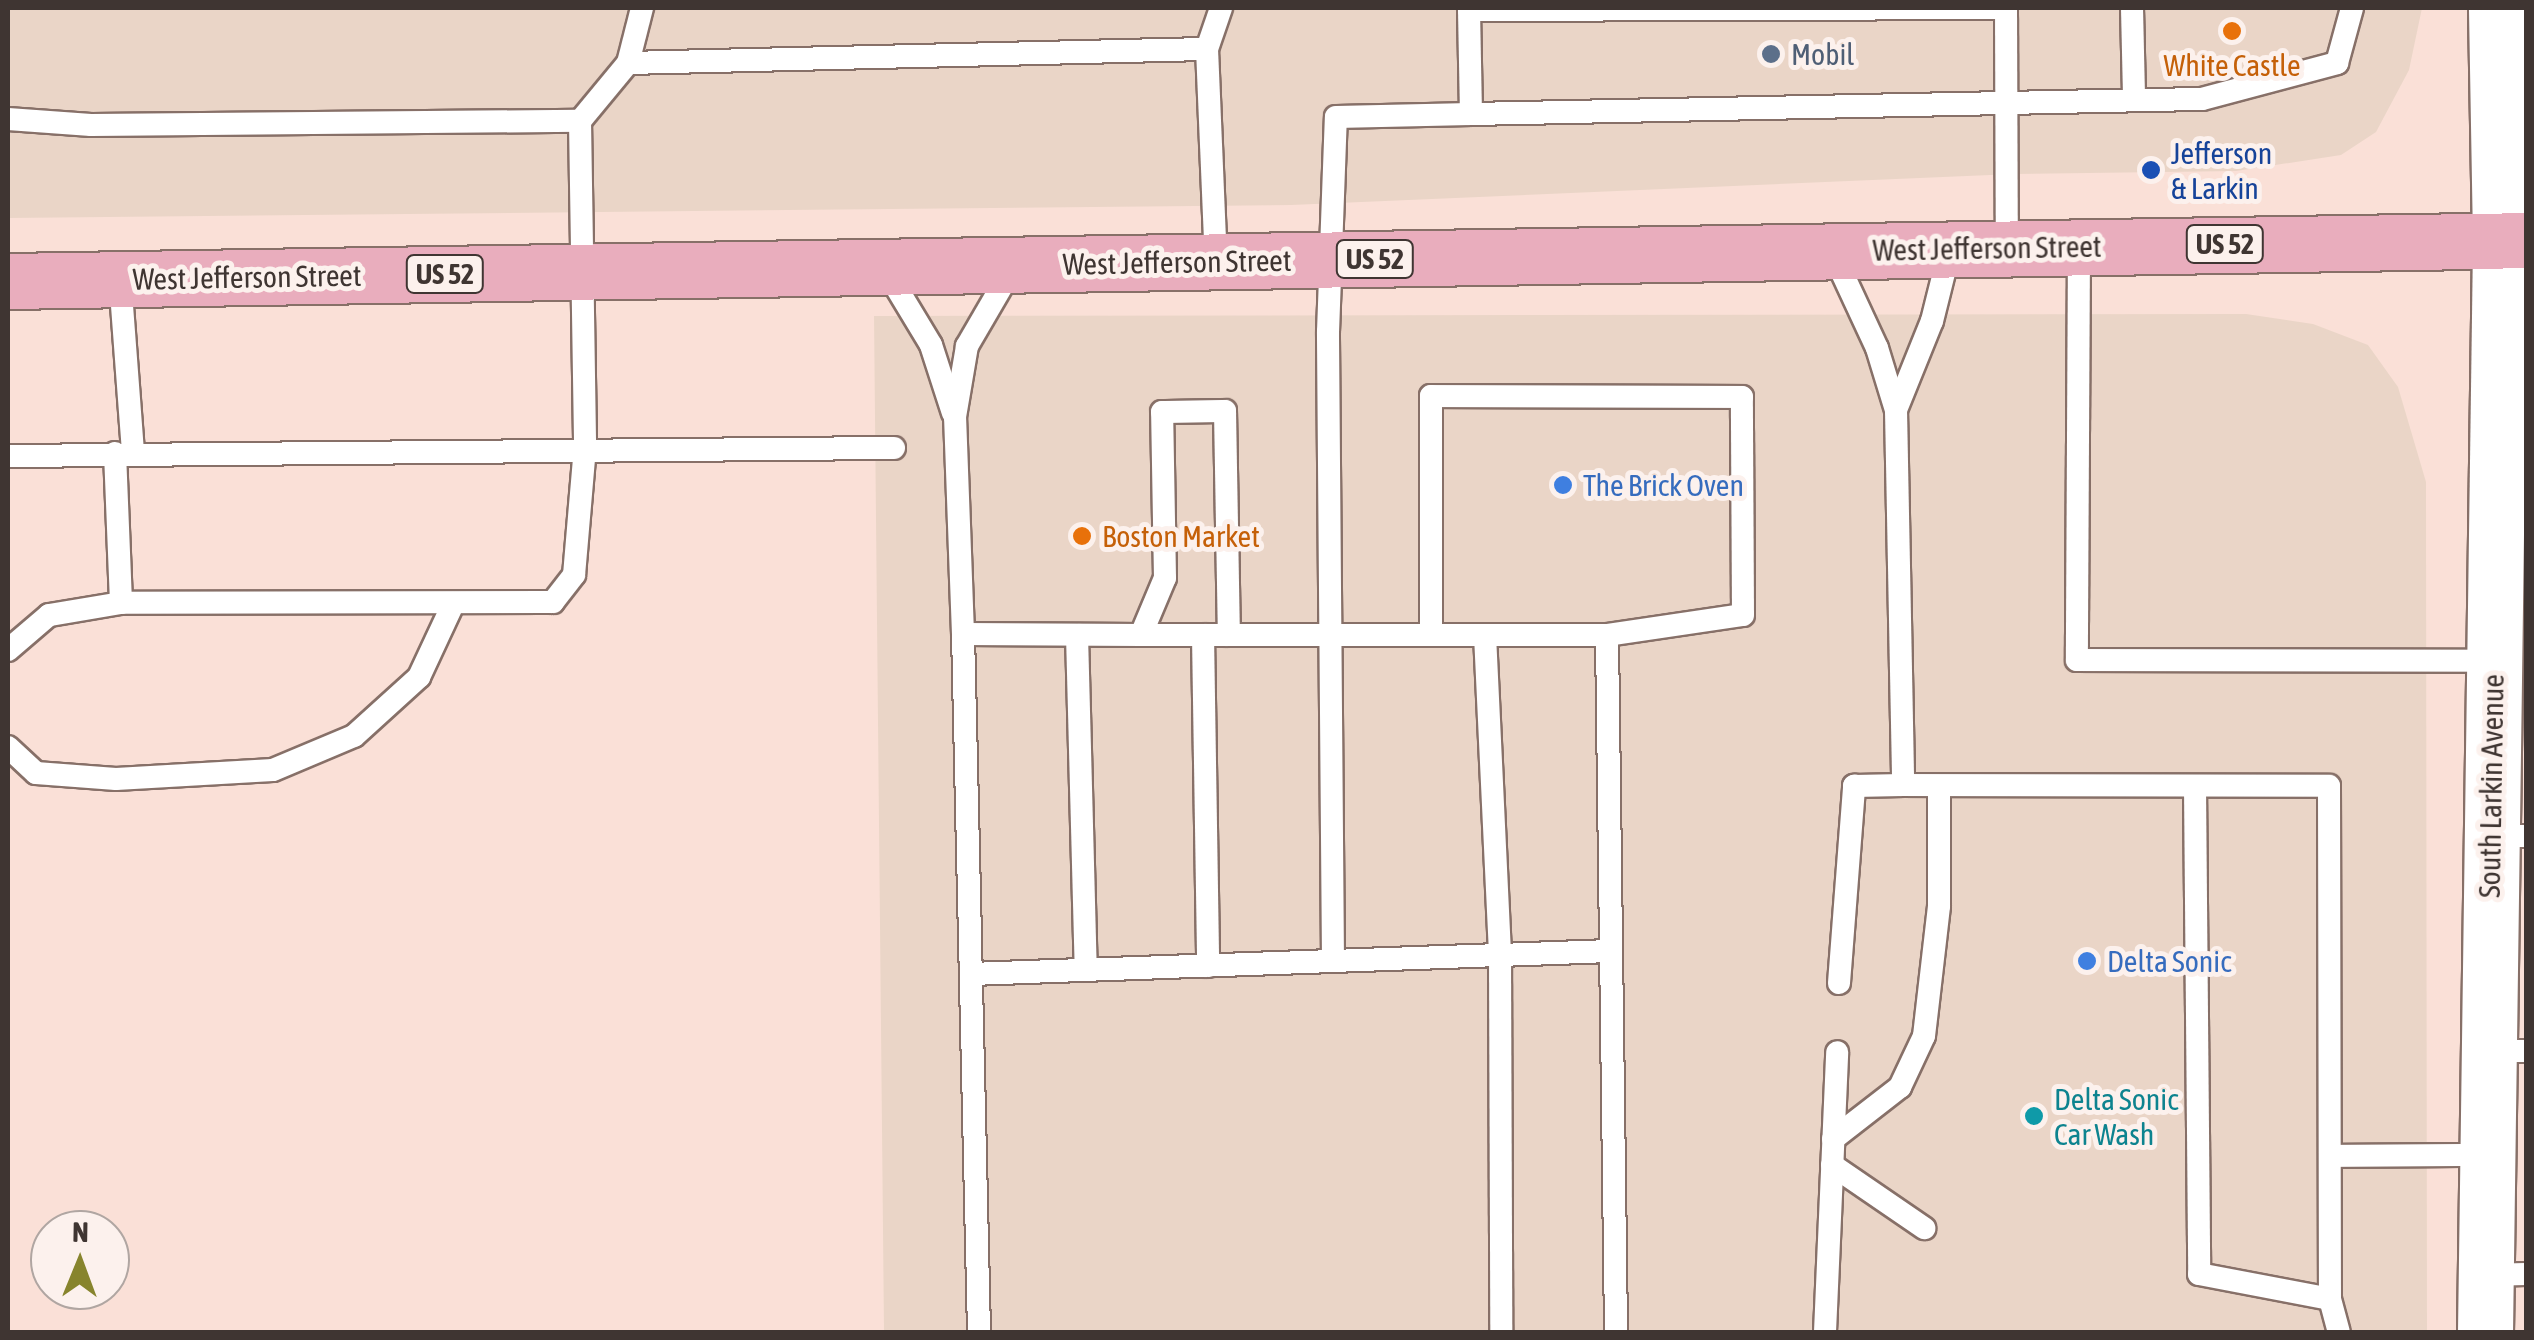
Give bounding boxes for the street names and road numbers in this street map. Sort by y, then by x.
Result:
road number: US 52 [2185,221,2265,267]
street label: West Jefferson Street [1872,228,2102,268]
road number: US 52 [1335,236,1415,282]
street label: West Jefferson Street [1062,242,1292,282]
road number: US 52 [405,251,485,297]
street label: West Jefferson Street [132,257,362,297]
street label: South Larkin Avenue [2471,674,2511,898]

